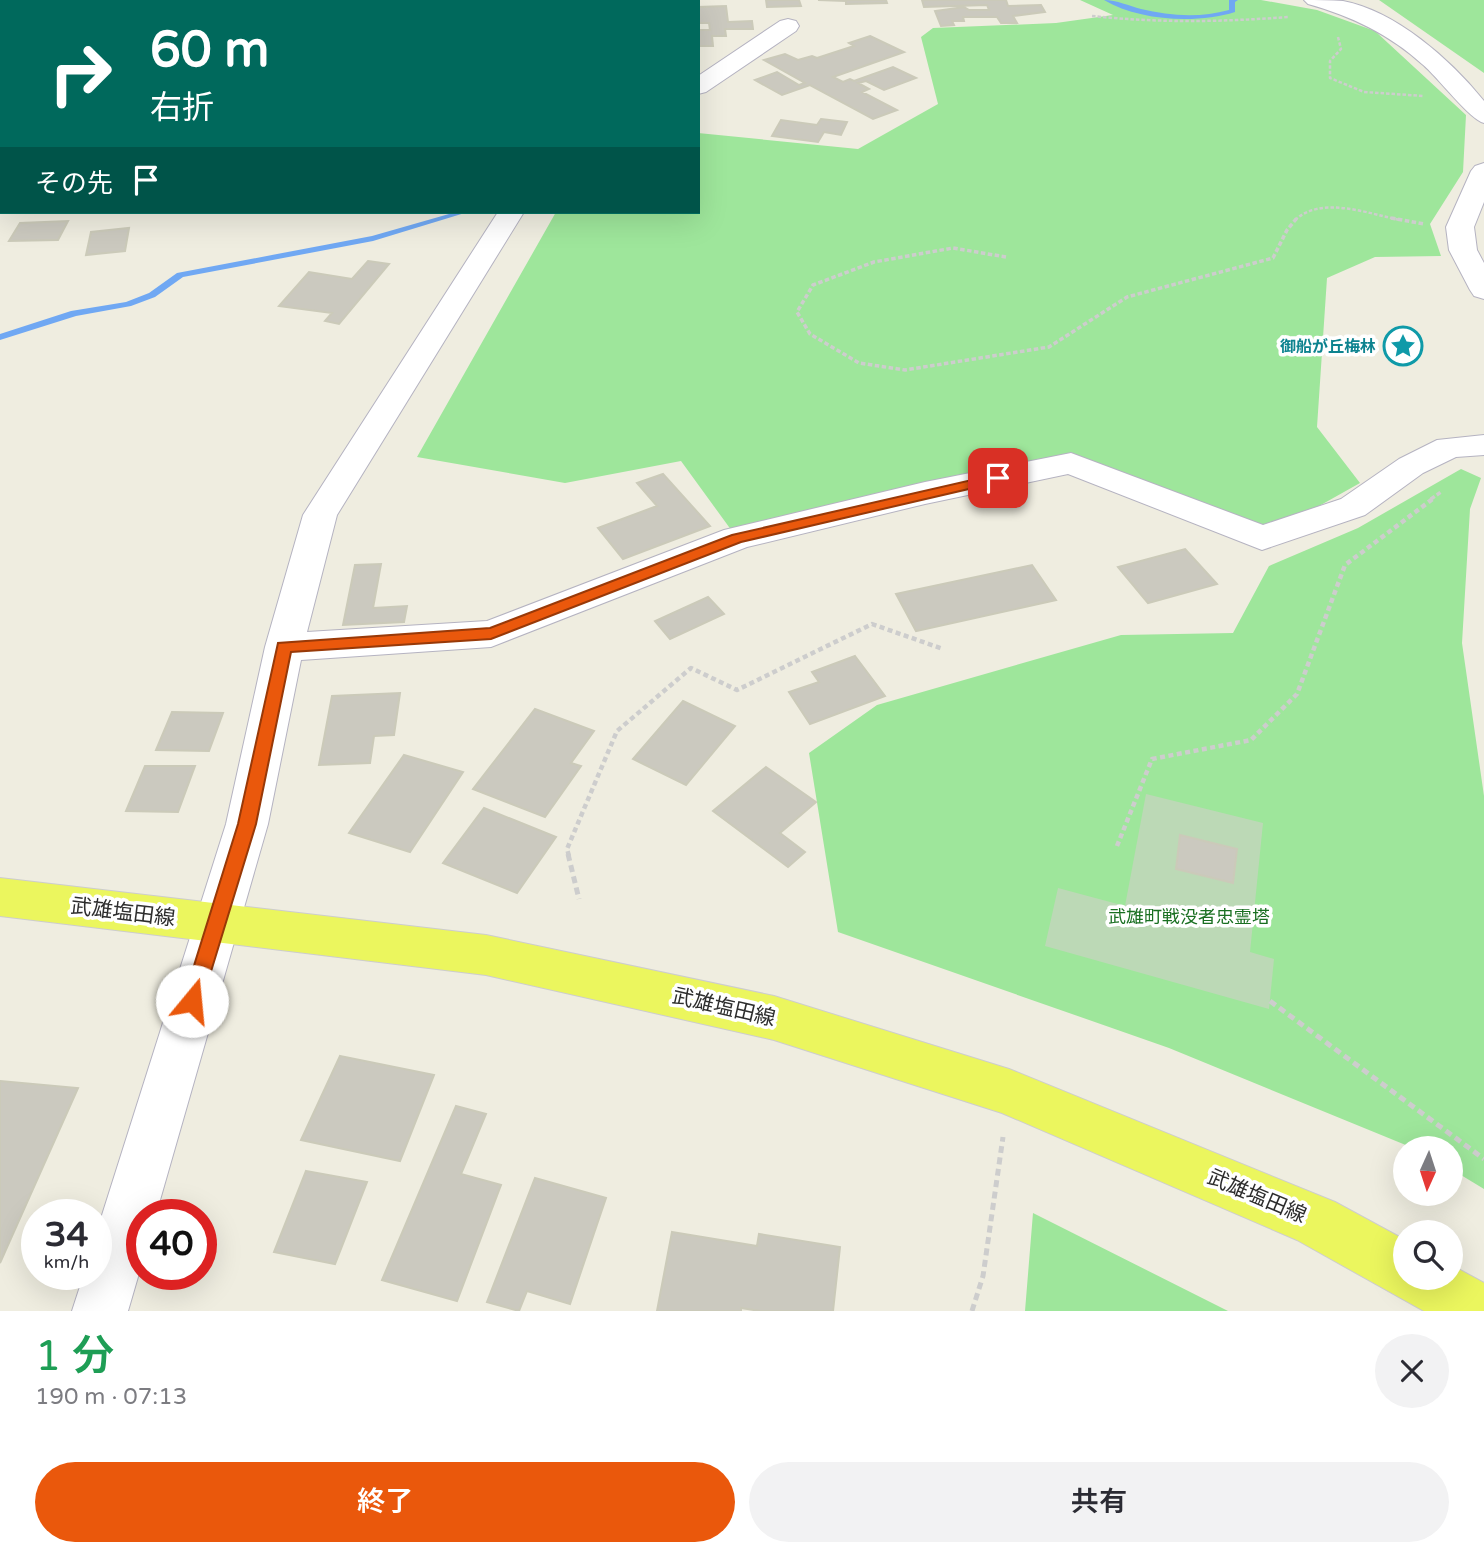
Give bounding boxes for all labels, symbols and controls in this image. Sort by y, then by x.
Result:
text: 60 m [150,21,269,80]
icon: right [35,28,126,119]
text: 右折 [150,89,214,127]
icon: arrive [127,161,165,199]
text: その先 [35,168,113,199]
place icon: 御船が丘梅林 [1382,325,1424,367]
place label: 御船が丘梅林 [1280,337,1376,357]
pin [968,448,1028,508]
icon: arrive [979,459,1017,497]
street label: 武雄塩田線 [69,894,177,931]
park label: 武雄町戦没者忠霊塔 [1108,906,1270,928]
position arrow [155,964,229,1038]
street label: 武雄塩田線 [670,983,778,1031]
north arrow [1393,1136,1463,1206]
map controls [1393,1136,1463,1290]
street label: 武雄塩田線 [1204,1164,1310,1228]
speed limit sign: 40 [126,1199,217,1290]
text: 34 [45,1214,88,1256]
button: search [1393,1220,1463,1290]
text: km/h [44,1251,89,1273]
text: 1 分 [35,1331,114,1382]
button: close [1375,1334,1449,1408]
text: 190 m · 07:13 [35,1383,187,1411]
button: 終了 [35,1462,735,1542]
button: 共有 [749,1462,1449,1542]

